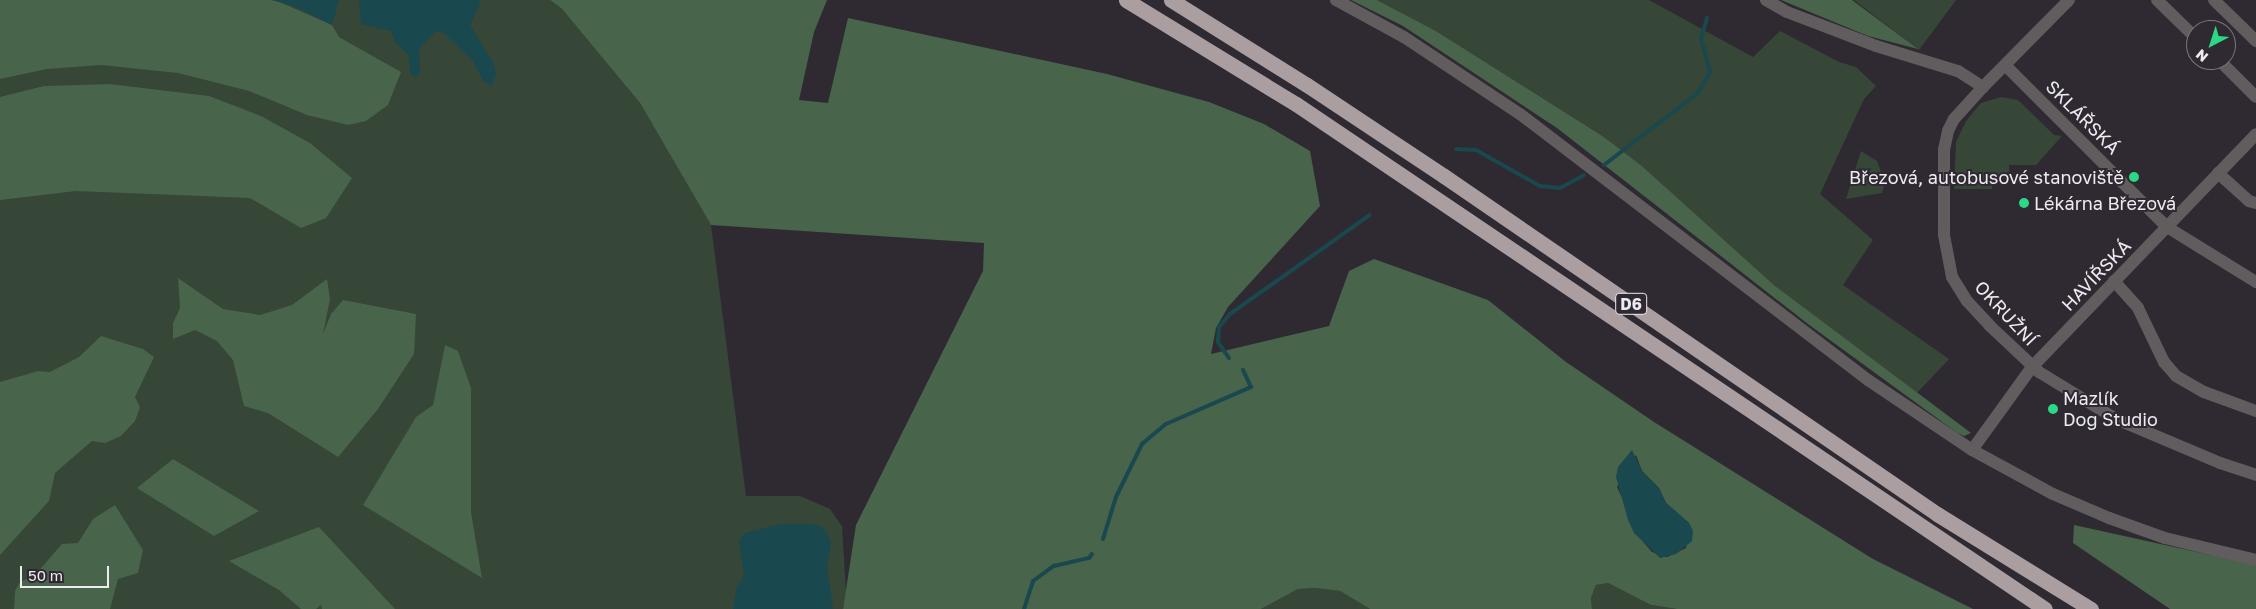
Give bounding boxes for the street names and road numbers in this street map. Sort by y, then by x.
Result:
street label: SKLÁŘSKÁ [2042,76,2124,158]
street label: HAVÍŘSKÁ [2057,235,2135,315]
street label: OKRUŽNÍ [1970,276,2042,350]
road number: D6 [1615,290,1647,318]

